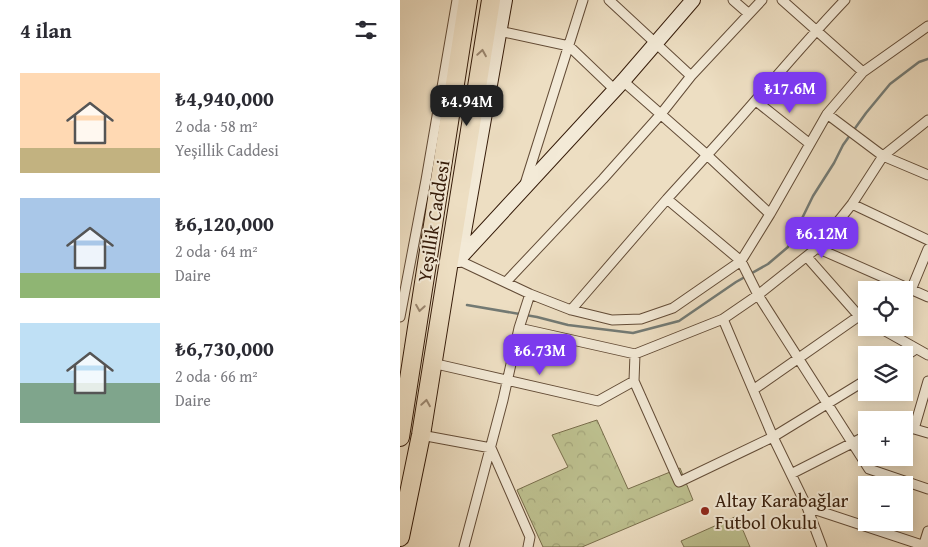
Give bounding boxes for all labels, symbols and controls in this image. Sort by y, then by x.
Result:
text: 4 ilan [20,15,72,46]
icon: filters [352,16,380,44]
one-way arrow [476,49,486,57]
pin: ₺17.6M [749,72,831,114]
text: ₺17.6M [764,76,816,100]
text: ₺4,940,000 [175,83,274,114]
pin: ₺4.94M [426,84,508,127]
text: ₺4.94M [441,89,493,113]
icon: home [60,93,120,153]
text: 2 oda · 58 m² [175,114,258,138]
text: Yeşillik Caddesi [175,138,279,162]
street label: Yeşillik Caddesi [410,158,456,284]
text: ₺6,120,000 [175,208,274,239]
pin: ₺6.12M [781,216,863,259]
icon: home [60,218,120,278]
text: ₺6.12M [796,221,848,245]
text: 2 oda · 64 m² [175,239,258,263]
text: Daire [175,263,211,287]
map controls [858,281,913,531]
button: locate [858,281,913,336]
one-way arrow [415,304,426,312]
text: ₺6,730,000 [175,333,274,364]
pin: ₺6.73M [499,334,581,376]
text: ₺6.73M [514,338,566,362]
icon: home [60,343,120,403]
button: layers [858,346,913,401]
text: 2 oda · 66 m² [175,364,258,388]
text: Daire [175,388,211,412]
one-way arrow [420,399,431,407]
button: + [858,411,913,466]
button: − [858,476,913,531]
place label: Altay Karabağlar Futbol Okulu [715,486,849,536]
marker: Altay Karabağlar Futbol Okulu [699,505,711,517]

